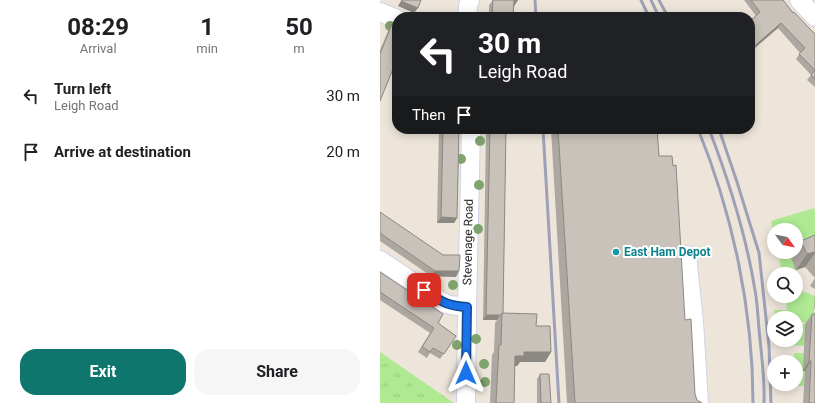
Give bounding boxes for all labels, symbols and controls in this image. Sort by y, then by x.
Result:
text: 08:29 [67,13,129,41]
text: 1 [200,13,214,41]
text: 50 [285,13,313,41]
text: 30 m [478,27,541,60]
icon: left [412,28,464,80]
text: Arrival [80,41,117,56]
text: min [196,41,218,56]
text: m [293,41,305,56]
text: Leigh Road [478,61,567,82]
text: Turn left [54,80,111,98]
icon: left [20,85,42,107]
text: 30 m [326,87,360,105]
text: Leigh Road [54,98,119,113]
icon: arrive [453,104,475,126]
text: Then [412,106,445,124]
icon: arrive [20,141,42,163]
text: Arrive at destination [54,143,191,161]
text: 20 m [326,143,360,161]
street label: Stevenage Road [460,199,476,285]
north arrow [767,223,803,259]
map controls [767,223,803,391]
place label: East Ham Depot [624,245,711,259]
marker: East Ham Depot [611,247,621,257]
button: search [767,267,803,303]
pin [407,273,441,307]
icon: arrive [413,279,435,301]
button: layers [767,311,803,347]
button: Exit [20,349,186,395]
button: Share [194,349,360,395]
position arrow [445,352,487,394]
button: + [767,355,803,391]

